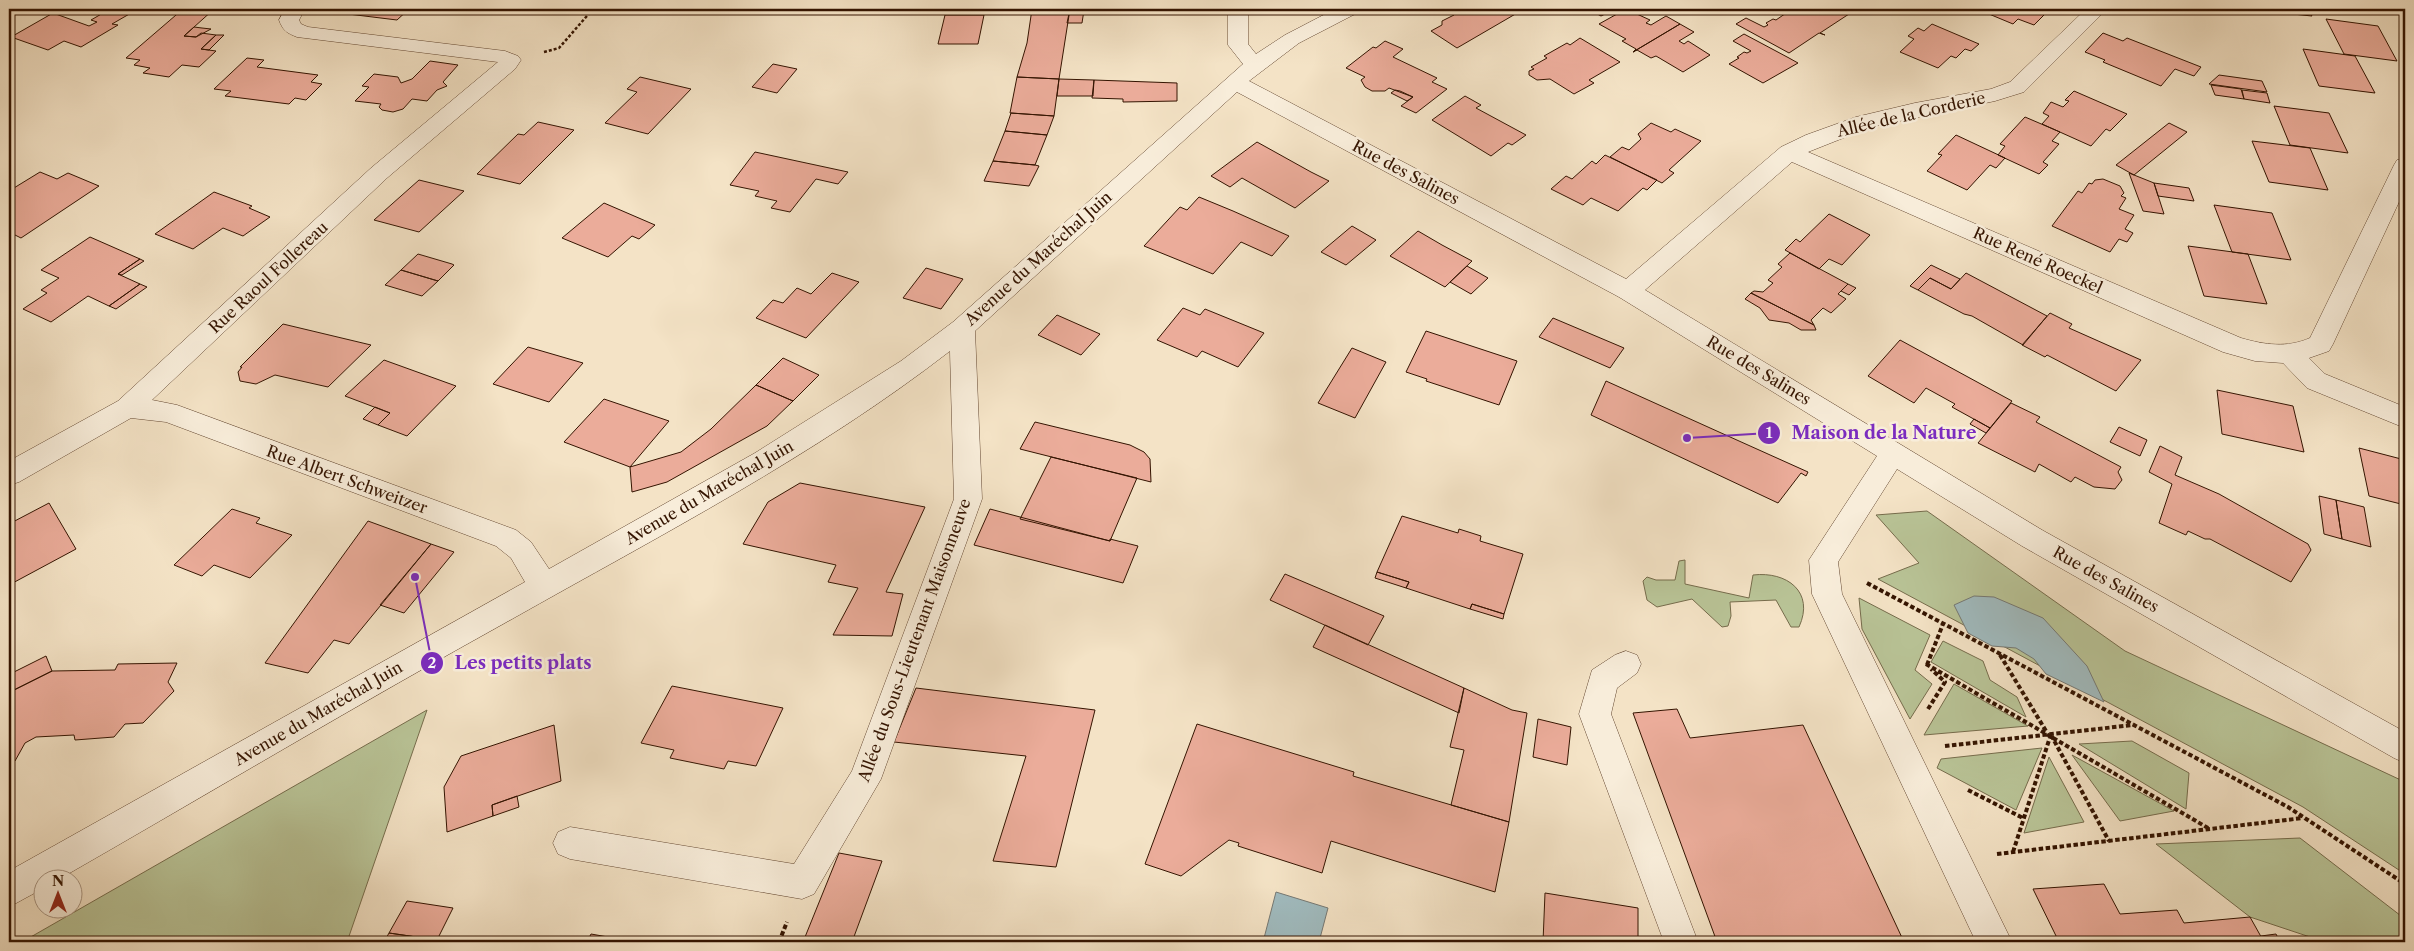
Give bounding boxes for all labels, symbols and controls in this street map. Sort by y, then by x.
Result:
street label: Allée de la Corderie [1834,87,1987,141]
street label: Rue des Salines [1349,135,1463,209]
street label: Avenue du Maréchal Juin [960,187,1116,330]
street label: Rue Raoul Follereau [204,217,332,337]
street label: Rue René Roeckel [1970,222,2106,298]
street label: Rue des Salines [1703,331,1815,409]
callout: Maison de la Nature [1757,416,1987,449]
text: Maison de la Nature [1792,422,1977,444]
text: 1 [1766,423,1773,442]
street label: Avenue du Maréchal Juin [620,436,797,549]
street label: Rue Albert Schweitzer [264,441,430,518]
street label: Allée du Sous-Lieutenant Maisonneuve [853,496,975,785]
street label: Rue des Salines [2049,542,2163,616]
callout: Les petits plats [420,646,602,679]
text: Les petits plats [454,652,592,674]
text: 2 [428,653,437,672]
street label: Avenue du Maréchal Juin [229,657,406,770]
north arrow [32,868,82,918]
text: N [52,872,64,890]

